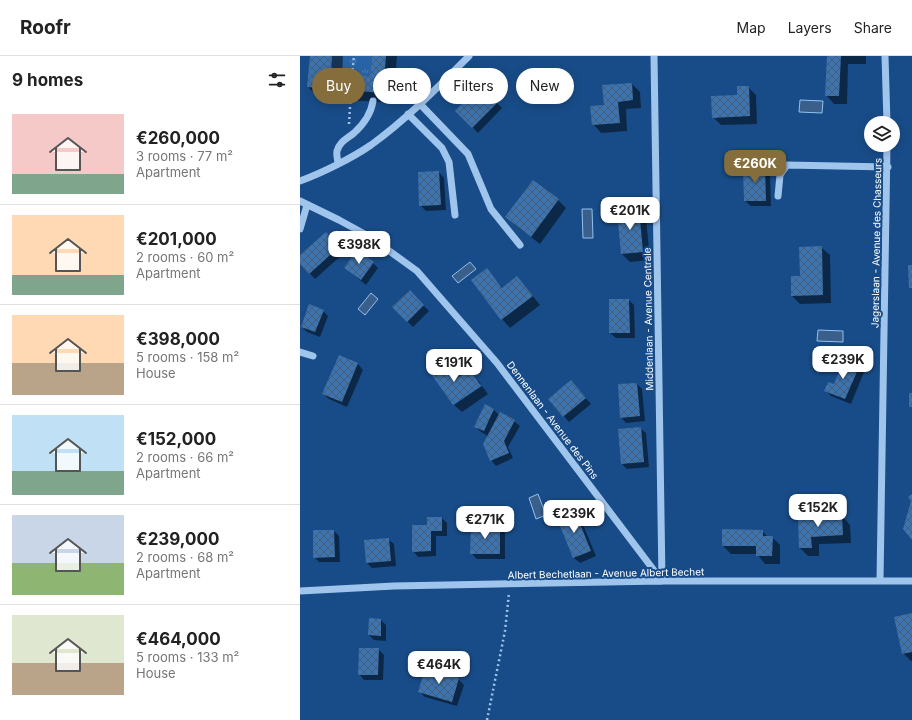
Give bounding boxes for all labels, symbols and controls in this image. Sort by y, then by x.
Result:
text: Roofr [20,16,71,39]
text: Map [737,19,766,36]
text: Layers [788,19,832,36]
text: Share [854,19,892,36]
chip: Buy [312,68,365,104]
chip: Rent [373,68,431,104]
chip: Filters [439,68,508,104]
chip: New [516,68,574,104]
icon: filters [266,69,288,91]
text: 9 homes [12,70,83,90]
map controls [864,116,900,152]
button: layers [864,116,900,152]
text: €260,000 [136,128,220,148]
icon: home [44,130,92,178]
text: 3 rooms · 77 m² [136,148,233,164]
pin: €260K [727,150,783,184]
text: €260K [733,155,777,171]
street label: Jagerslaan - Avenue des Chasseurs [869,158,883,328]
text: Apartment [136,164,201,180]
pin: €201K [602,197,658,231]
text: €201K [610,202,650,218]
text: €201,000 [136,229,217,249]
icon: home [44,231,92,279]
pin: €398K [331,231,387,265]
text: €398K [337,236,381,252]
street label: Middenlaan - Avenue Centrale [641,247,655,391]
text: 2 rooms · 60 m² [136,249,234,265]
text: Apartment [136,265,201,281]
text: €398,000 [136,329,220,349]
icon: home [44,331,92,379]
pin: €239K [815,346,871,380]
text: 5 rooms · 158 m² [136,349,239,365]
pin: €191K [426,349,482,383]
text: €239K [821,351,865,367]
text: €191K [435,354,473,370]
street label: Dennenlaan - Avenue des Pins [505,359,601,481]
text: House [136,365,176,381]
text: €152,000 [136,429,216,449]
icon: home [44,431,92,479]
text: 2 rooms · 66 m² [136,449,234,465]
text: Apartment [136,465,201,481]
pin: €152K [790,494,846,528]
text: €152K [798,499,838,515]
pin: €239K [546,500,602,534]
text: €239K [552,505,596,521]
pin: €271K [457,506,513,540]
text: €271K [465,511,505,527]
text: €239,000 [136,529,219,549]
icon: home [44,531,92,579]
text: 2 rooms · 68 m² [136,549,234,565]
text: Apartment [136,565,201,581]
street label: Albert Bechetlaan - Avenue Albert Bechet [508,565,705,581]
text: €464,000 [136,629,221,649]
icon: home [44,631,92,679]
text: 5 rooms · 133 m² [136,649,239,665]
pin: €464K [411,651,467,685]
text: €464K [417,656,461,672]
text: House [136,665,176,681]

